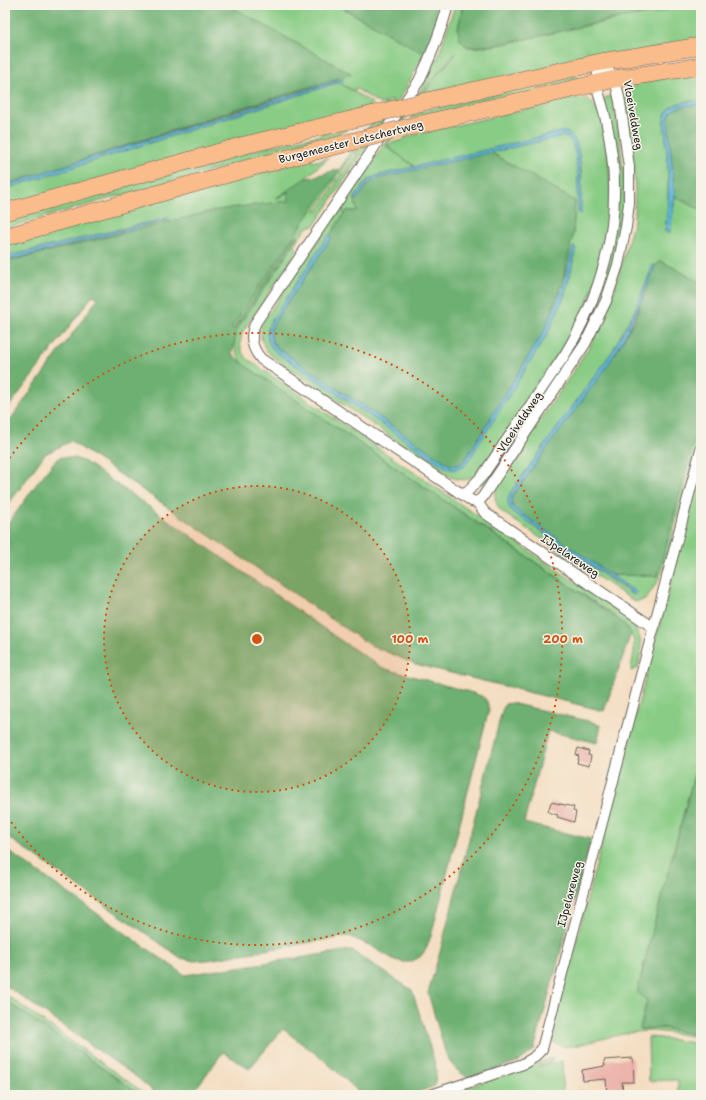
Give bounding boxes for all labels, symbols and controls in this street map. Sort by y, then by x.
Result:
street label: Vloeiveldweg [619,79,647,151]
street label: Burgemeester Letschertweg [277,117,425,167]
street label: Vloeiveldweg [494,388,546,455]
street label: IJpelareweg [538,531,603,581]
text: 100 m [392,631,429,647]
text: 200 m [543,631,583,647]
centre of rings [250,632,264,646]
street label: IJpelareweg [554,859,586,929]

